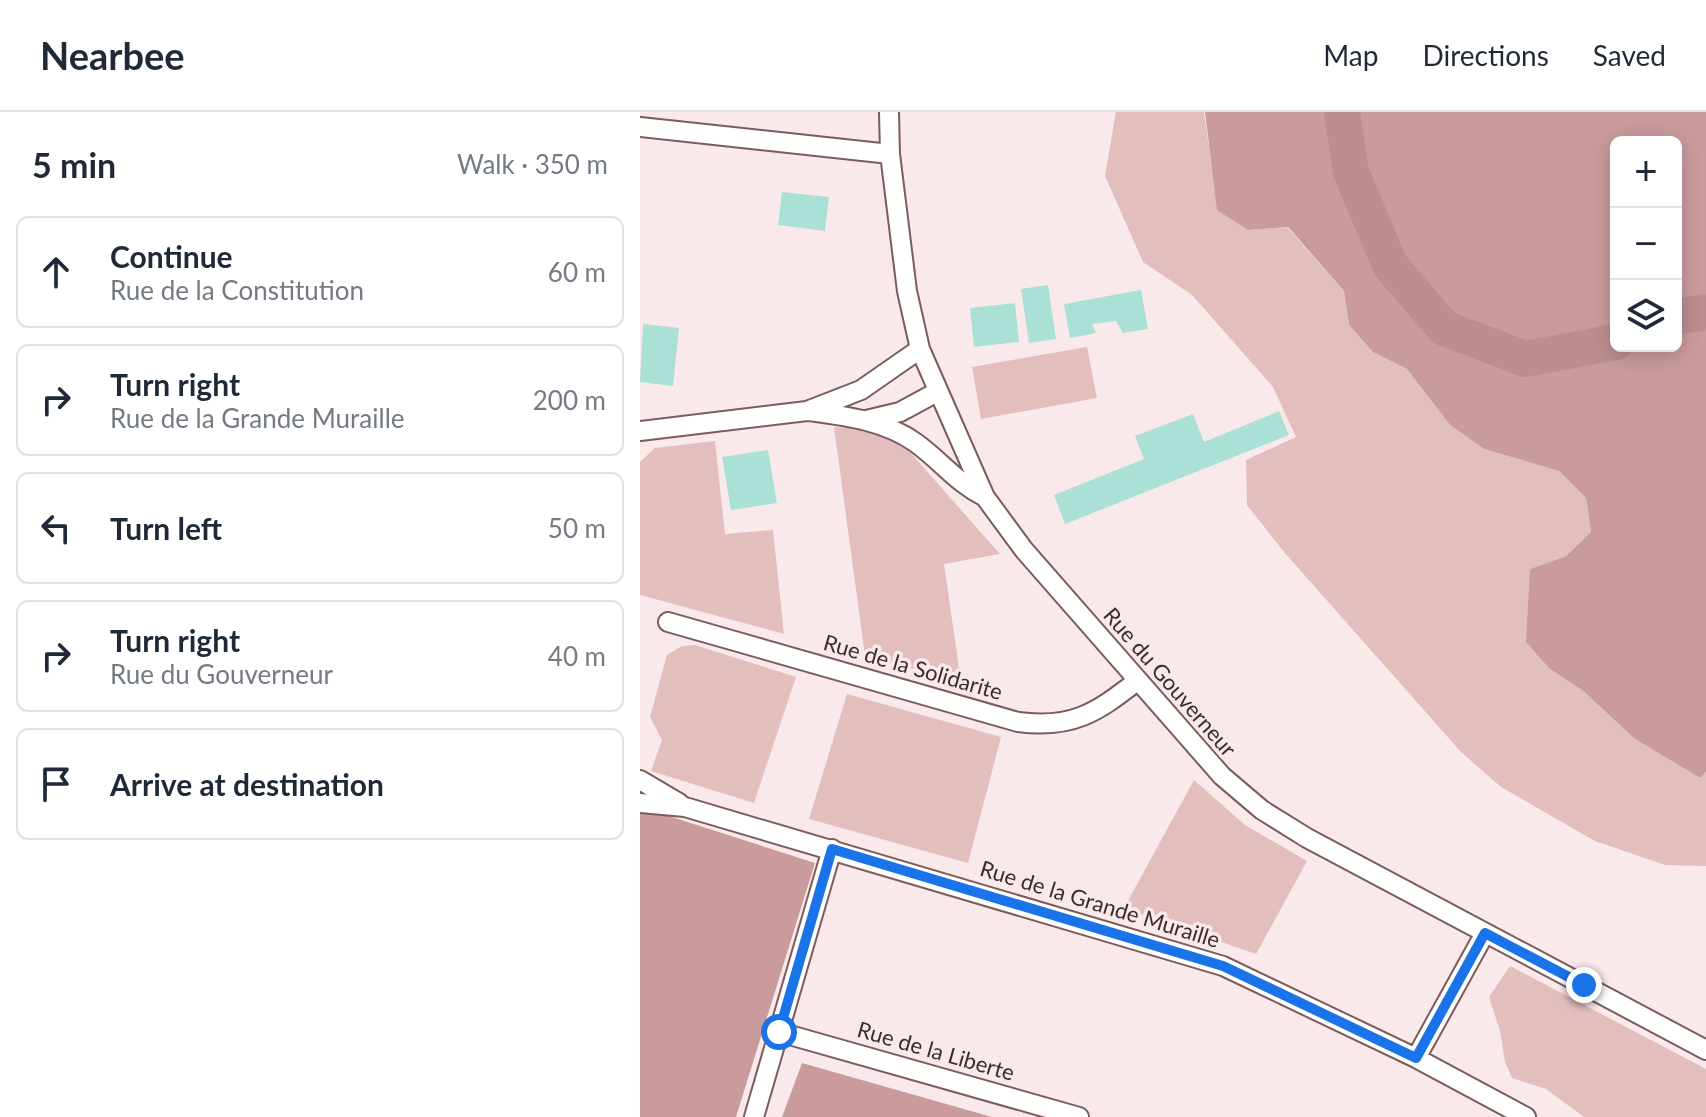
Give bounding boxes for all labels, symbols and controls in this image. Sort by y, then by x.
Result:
text: Nearbee [40,32,185,78]
text: Map [1323,38,1378,72]
text: Directions [1422,38,1549,72]
text: Saved [1593,38,1666,72]
map controls [1610,136,1682,352]
button: + [1610,136,1682,208]
text: 5 min [32,144,116,185]
text: Walk · 350 m [457,148,608,180]
button: − [1610,208,1682,280]
text: Continue [110,238,233,274]
icon: ahead [34,250,78,294]
text: 60 m [548,256,606,288]
text: Rue de la Constitution [110,274,364,306]
button: layers [1610,280,1682,352]
text: Turn right [110,366,240,402]
icon: right [34,378,78,422]
text: 200 m [533,384,606,416]
text: Rue de la Grande Muraille [110,402,405,434]
icon: left [34,506,78,550]
text: Turn left [110,510,222,546]
text: 50 m [548,512,606,544]
street label: Rue du Gouverneur [1098,602,1242,762]
text: Turn right [110,622,240,658]
street label: Rue de la Solidarite [821,628,1006,705]
icon: right [34,634,78,678]
text: 40 m [548,640,606,672]
text: Rue du Gouverneur [110,658,333,690]
icon: arrive [34,762,78,806]
text: Arrive at destination [110,766,384,802]
street label: Rue de la Grande Muraille [977,854,1223,953]
route end [1566,967,1602,1003]
route start [761,1014,797,1050]
street label: Rue de la Liberte [854,1015,1018,1086]

